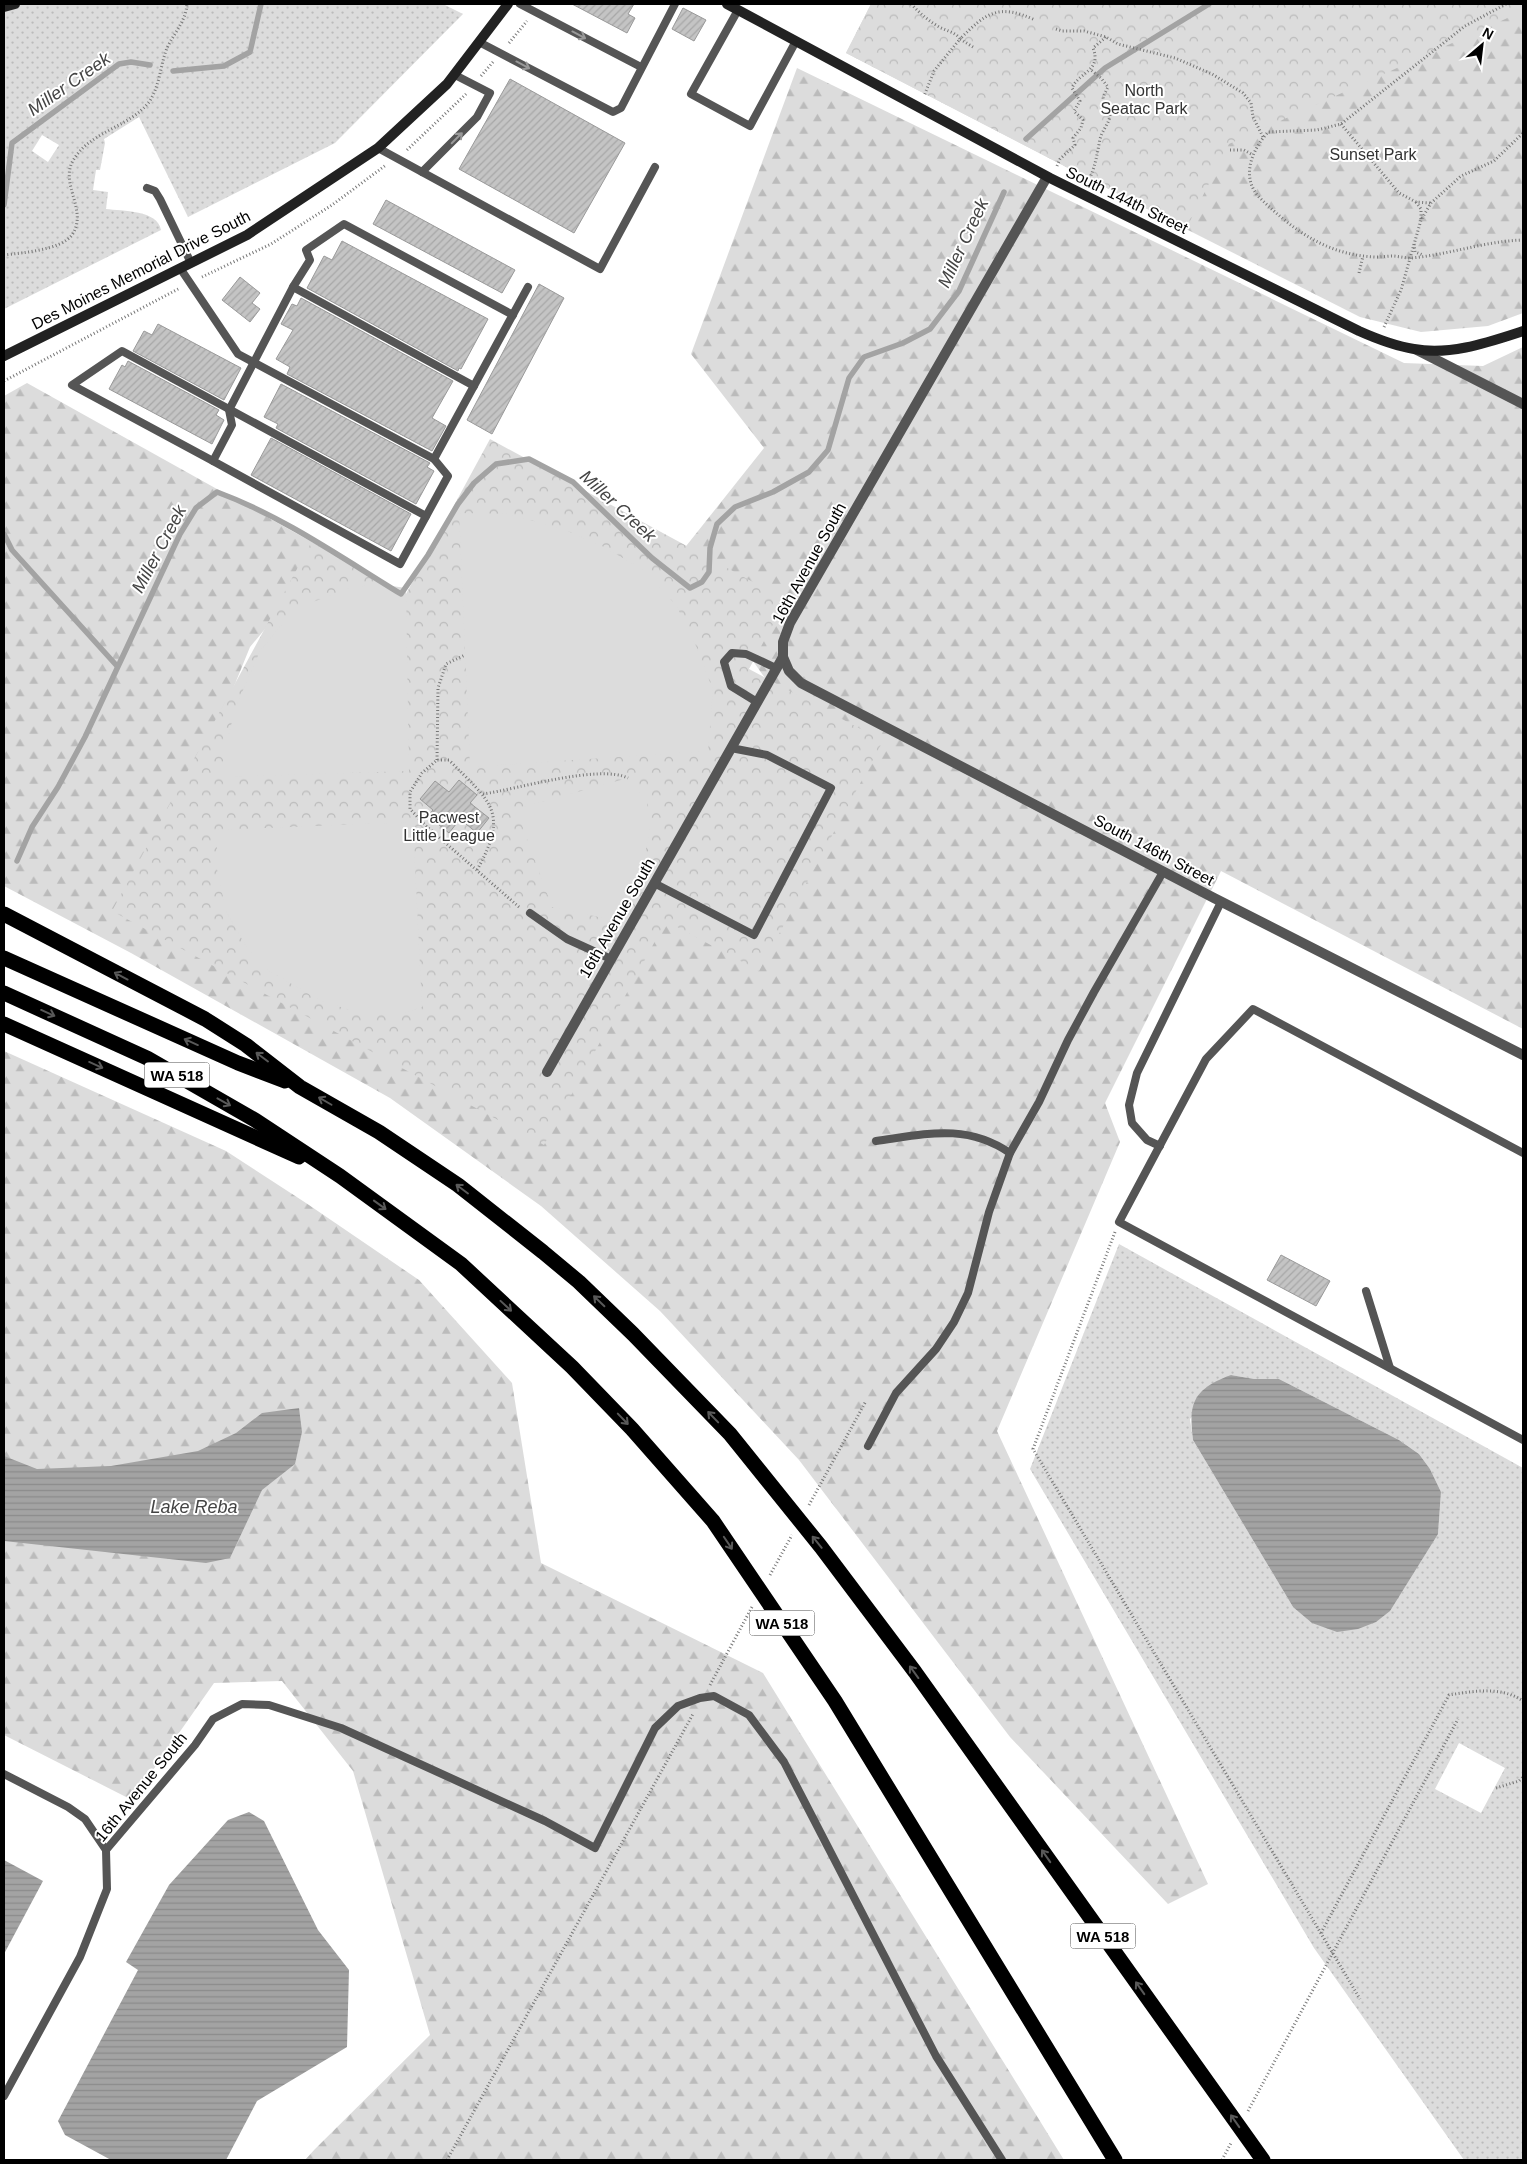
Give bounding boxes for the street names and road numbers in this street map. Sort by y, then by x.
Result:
street label: South 144th Street [1063,163,1191,237]
street label: Des Moines Memorial Drive South [29,207,253,333]
street label: 16th Avenue South [769,500,849,626]
street label: South 146th Street [1091,811,1217,889]
street label: 16th Avenue South [576,855,658,981]
road number: WA 518 [144,1062,210,1088]
road number: WA 518 [750,1610,814,1636]
street label: 16th Avenue South [92,1729,190,1845]
road number: WA 518 [1070,1924,1136,1948]

